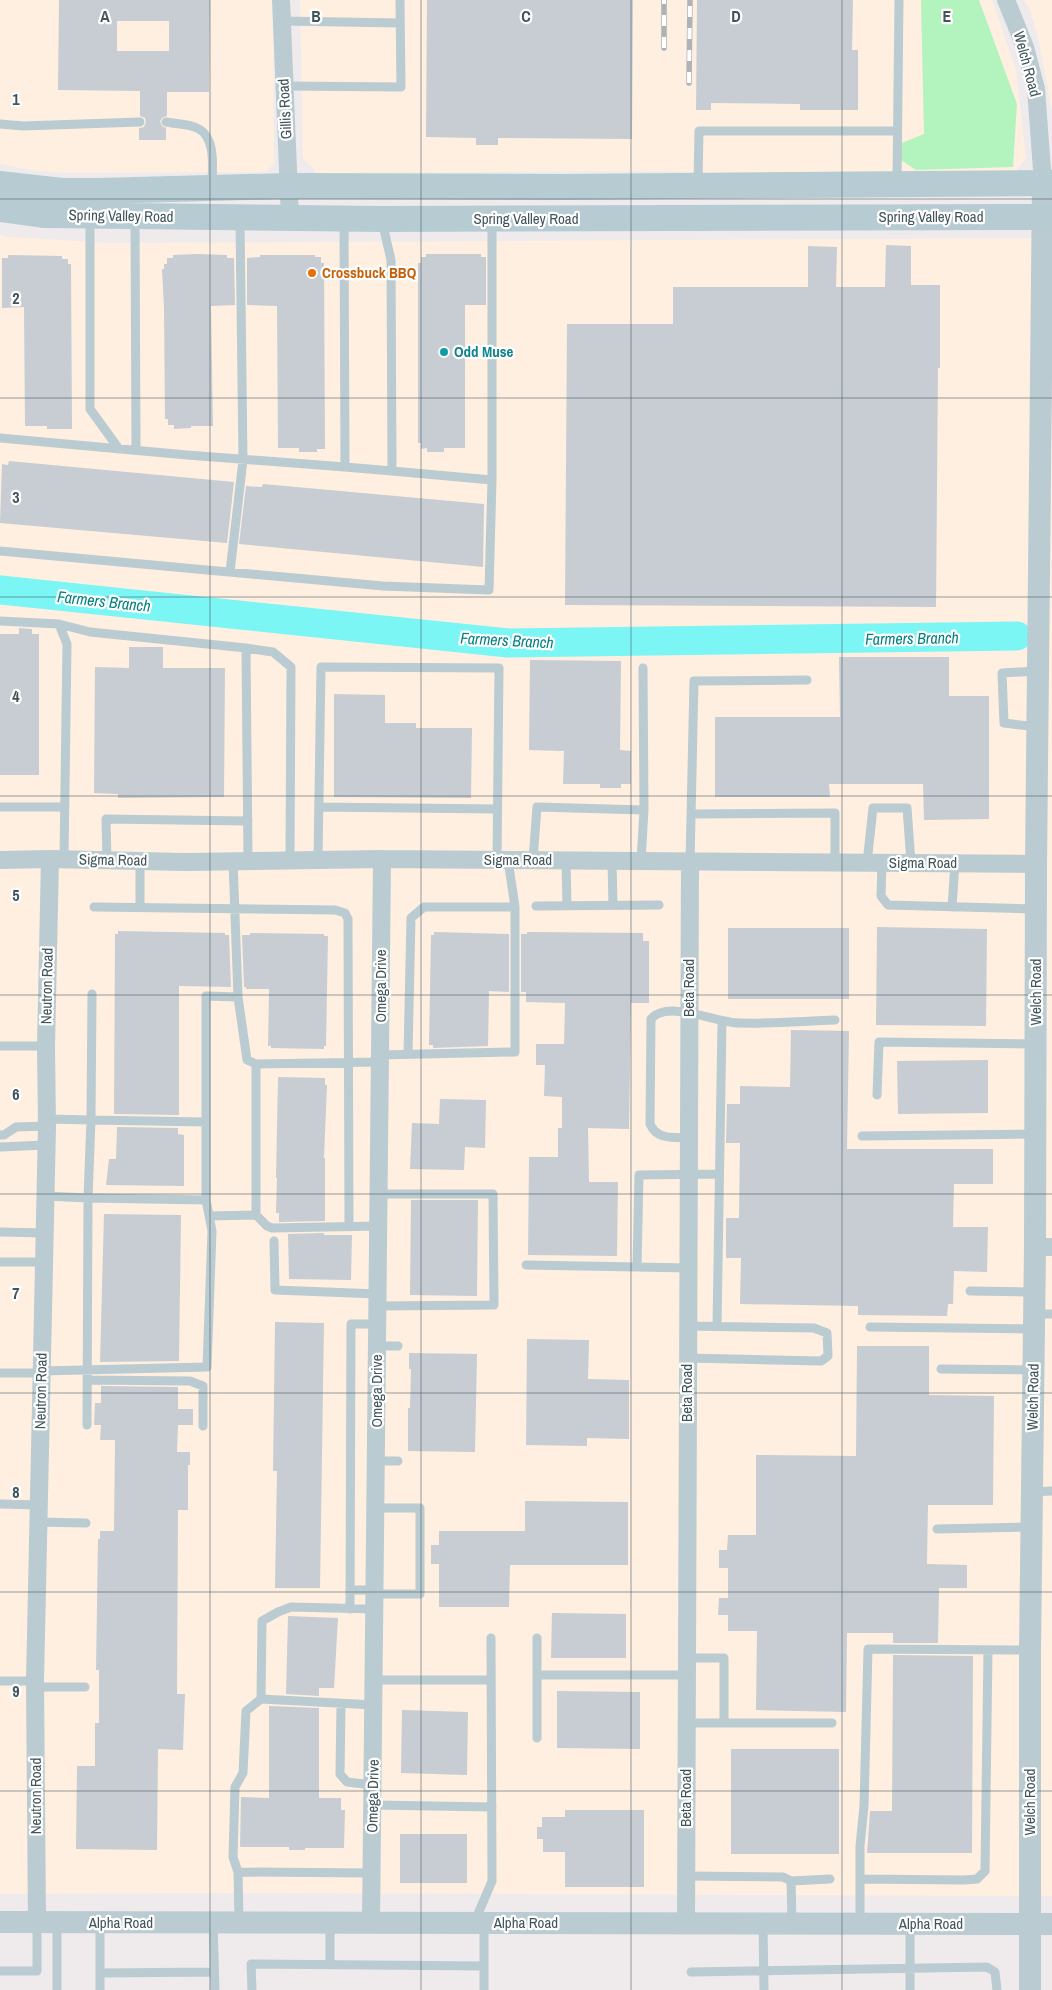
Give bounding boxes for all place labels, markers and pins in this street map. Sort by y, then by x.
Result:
place label: Crossbuck BBQ [322,262,417,283]
marker: Crossbuck BBQ [306,267,318,279]
place label: Odd Muse [454,341,514,362]
marker: Odd Muse [438,346,450,358]

